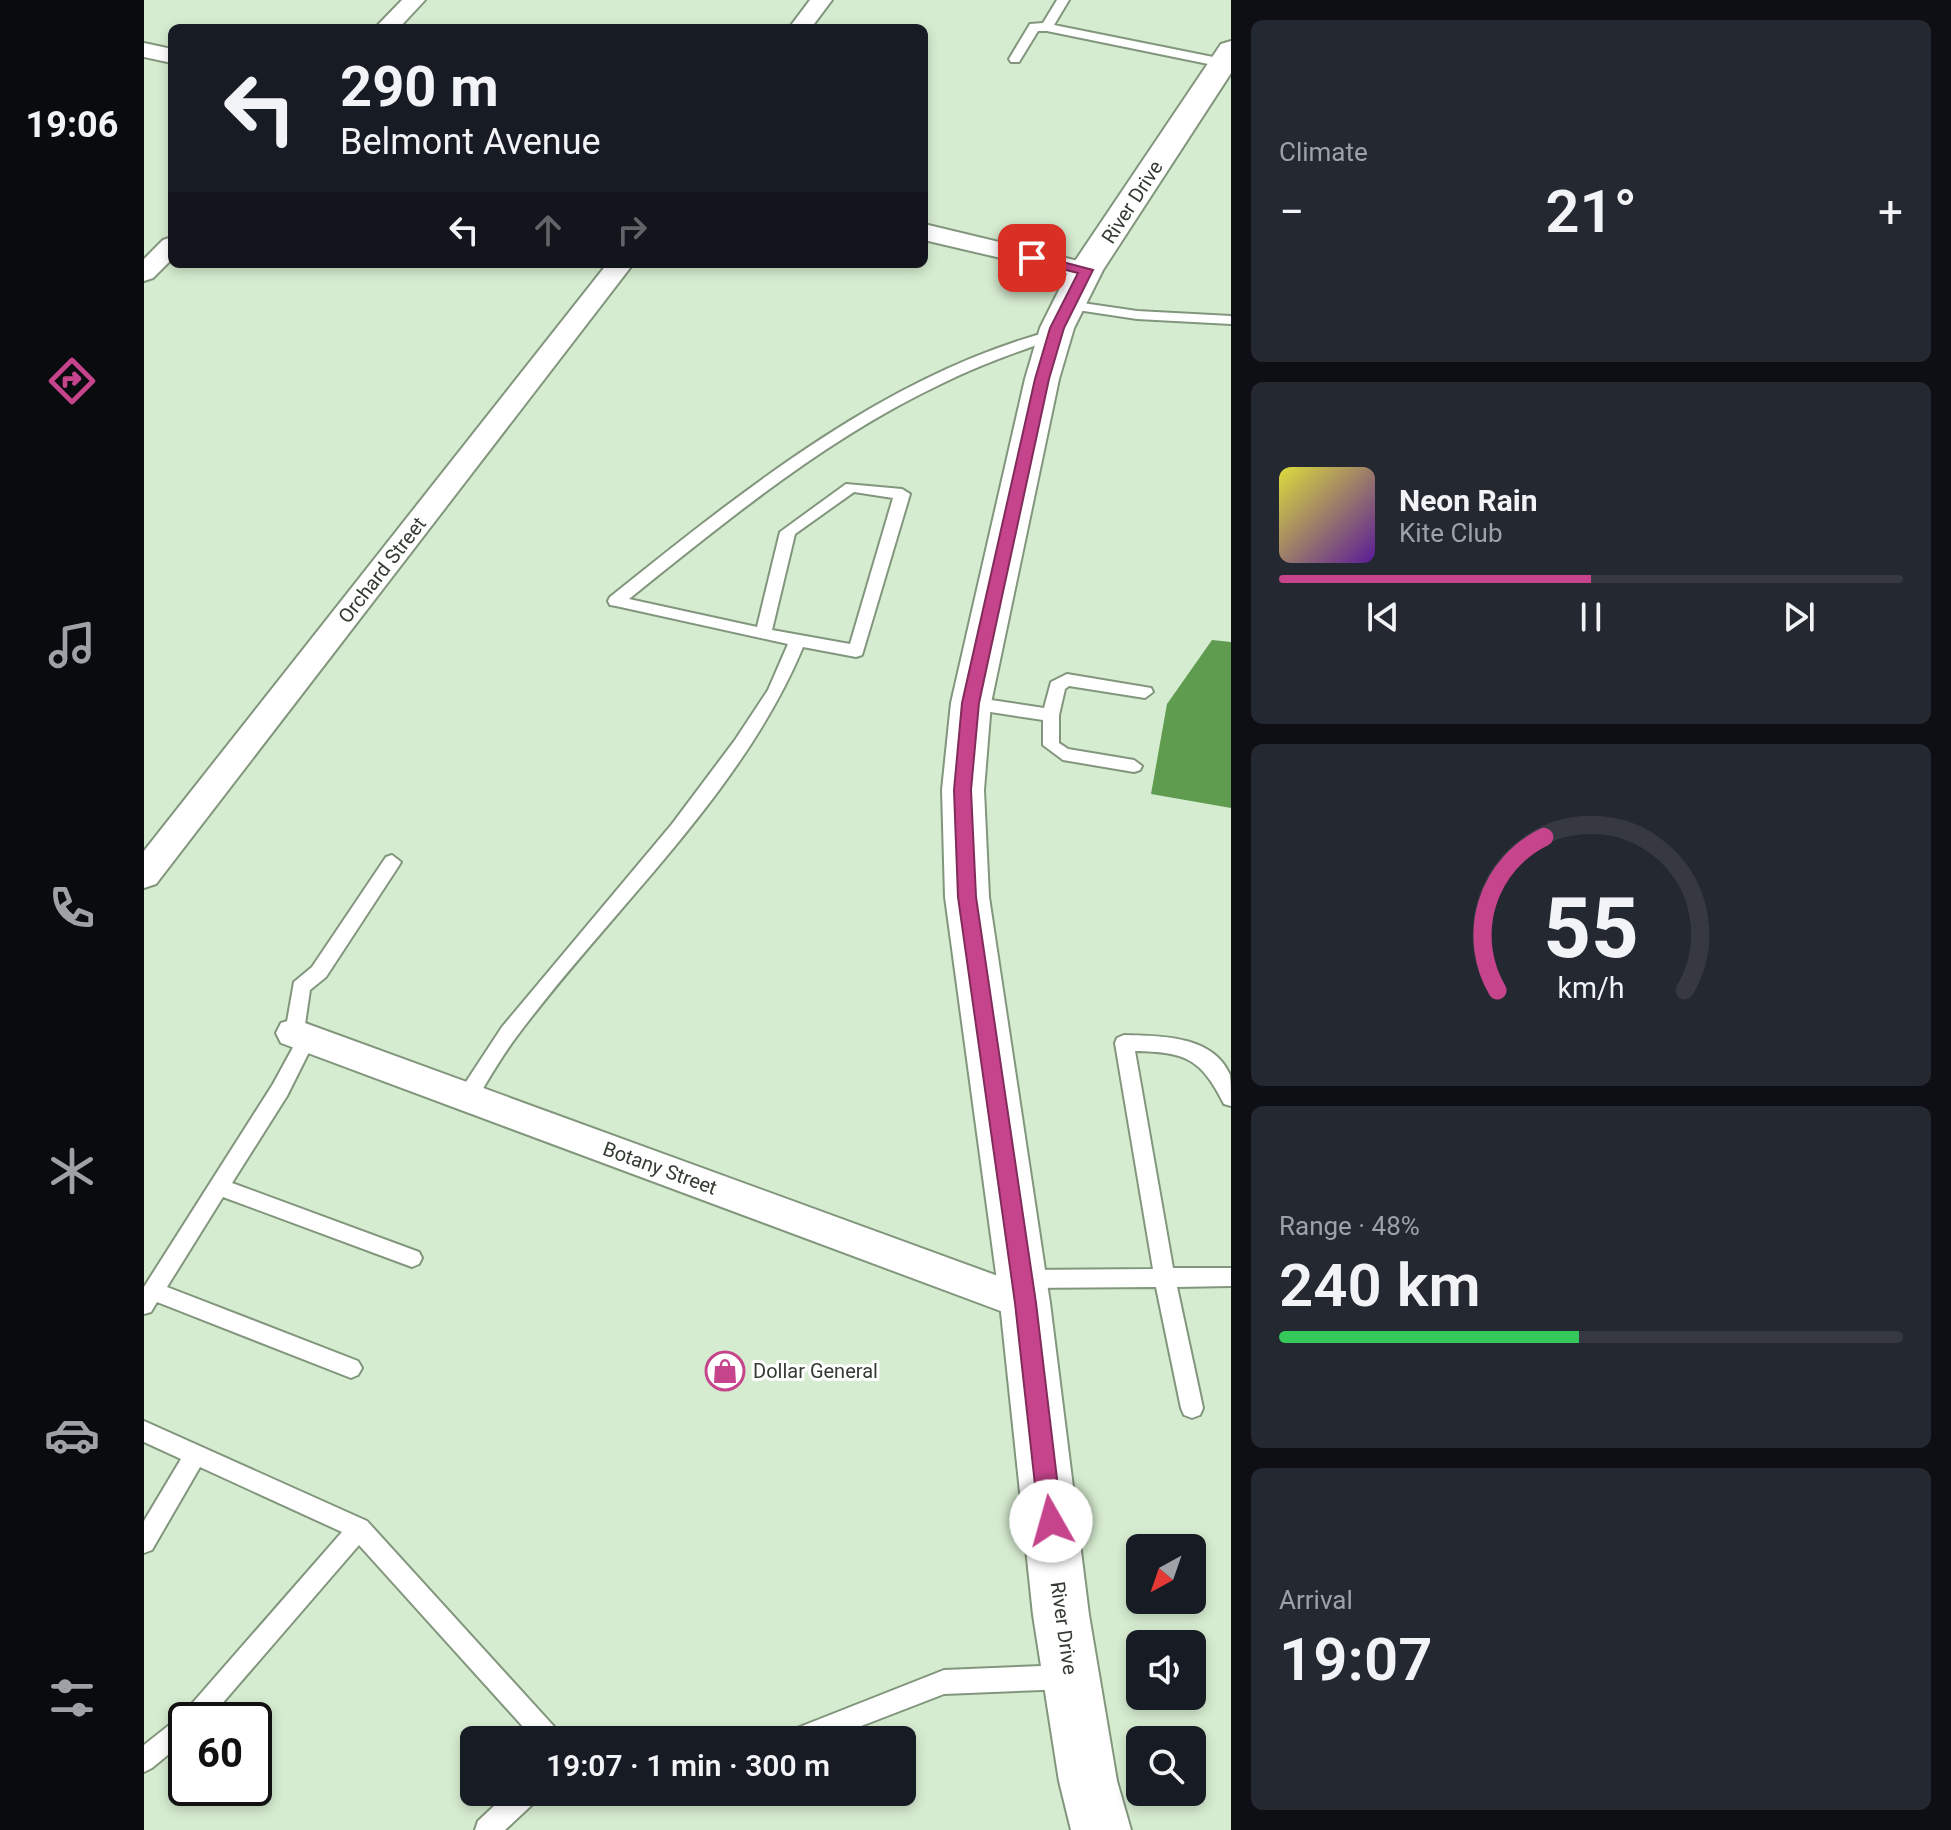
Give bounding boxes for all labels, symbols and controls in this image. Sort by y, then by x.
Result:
text: 290 m [340,54,499,120]
icon: left [208,56,312,160]
text: 19:06 [26,104,118,146]
text: Belmont Avenue [340,121,601,163]
text: Climate [1279,137,1368,167]
street label: River Drive [1096,156,1168,248]
text: 21° [1545,176,1637,247]
text: − [1279,186,1304,238]
text: + [1878,186,1903,238]
icon: left [442,208,486,252]
icon: ahead [526,208,570,252]
icon: right [610,208,654,252]
pin [998,224,1066,292]
icon: arrive [1010,236,1054,280]
icon: directions [44,353,100,409]
text: Neon Rain [1399,483,1538,518]
street label: Orchard Street [333,512,431,628]
text: Kite Club [1399,518,1503,548]
icon: previous [1361,595,1405,639]
icon: pause [1569,595,1613,639]
icon: next [1777,595,1821,639]
icon: music [44,617,100,673]
icon: phone [44,880,100,936]
text: 55 [1543,880,1639,977]
text: km/h [1557,971,1625,1005]
street label: Botany Street [600,1136,720,1200]
icon: climate [44,1143,100,1199]
text: Range · 48% [1279,1211,1420,1241]
text: 240 km [1279,1250,1481,1321]
shop icon: Dollar General [704,1350,746,1392]
place label: Dollar General [753,1359,878,1383]
icon: car [44,1407,100,1463]
position arrow [1009,1479,1093,1563]
north arrow [1126,1534,1206,1614]
map controls [1126,1534,1206,1806]
street label: River Drive [1046,1580,1082,1676]
text: Arrival [1279,1585,1353,1615]
text: 19:07 [1279,1624,1432,1695]
button: sound [1126,1630,1206,1710]
icon: filters [44,1670,100,1726]
speed limit sign: 60 [168,1702,272,1806]
button: search [1126,1726,1206,1806]
text: 19:07 · 1 min · 300 m [546,1748,830,1783]

